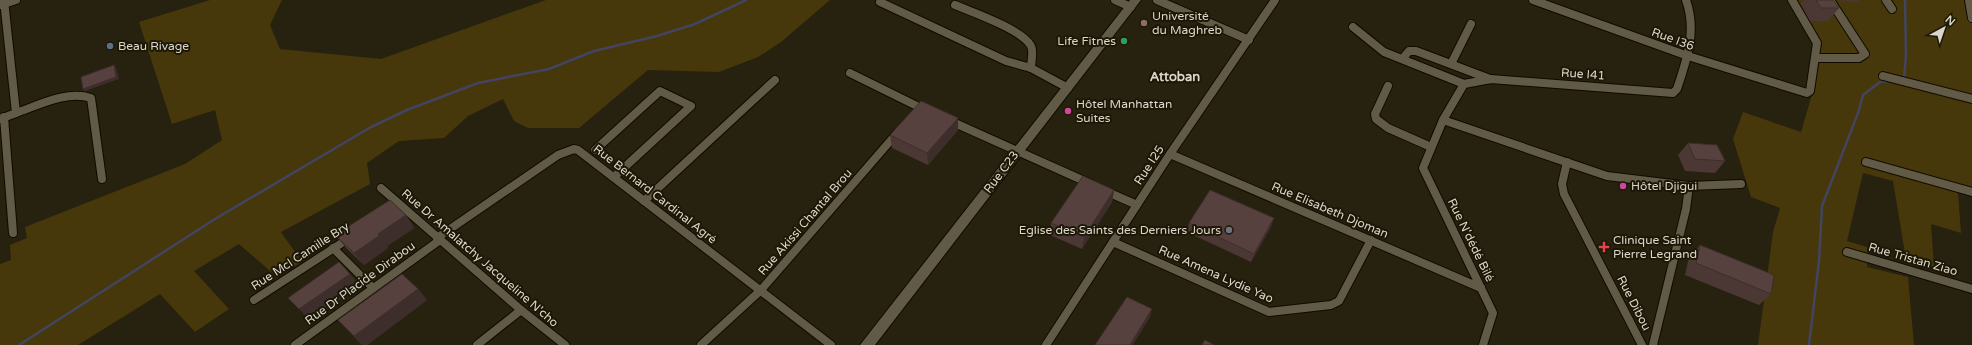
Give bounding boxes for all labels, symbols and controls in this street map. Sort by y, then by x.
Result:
north arrow [1924,8,1964,48]
place label: Université du Maghreb [1152,9,1222,37]
text: N [1943,13,1958,29]
marker: Université du Maghreb [1139,18,1149,28]
street label: Rue I36 [1650,25,1696,53]
place label: Life Fitnes [1057,34,1116,48]
marker: Life Fitnes [1119,36,1129,46]
place label: Beau Rivage [118,39,189,53]
marker: Beau Rivage [105,41,115,51]
street label: Rue I41 [1560,65,1606,83]
district label: Attoban [1150,69,1200,85]
place label: Hôtel Manhattan Suites [1076,97,1172,125]
marker: Hôtel Manhattan Suites [1063,106,1073,116]
street label: Rue Bernard Cardinal Agré [591,142,720,247]
street label: Rue I25 [1131,143,1167,187]
street label: Rue C23 [981,148,1021,196]
street label: Rue Akissi Chantal Brou [755,166,855,278]
street label: Rue Elisabeth Djoman [1269,179,1391,241]
place label: Hôtel Djigui [1631,179,1697,193]
marker: Hôtel Djigui [1618,181,1628,191]
street label: Rue Dr Amalatchy Jacqueline N'cho [399,186,561,330]
street label: Rue N'dédé Bilé [1445,196,1497,284]
street label: Rue Mcl Camille Bry [248,219,352,293]
place label: Eglise des Saints des Derniers Jours [1019,223,1221,237]
marker: Eglise des Saints des Derniers Jours [1224,225,1234,235]
place label: Clinique Saint Pierre Legrand [1613,233,1697,261]
street label: Rue Dr Placide Dirabou [302,238,418,328]
street label: Rue Tristan Ziao [1867,240,1959,278]
marker: Clinique Saint Pierre Legrand [1598,241,1610,253]
street label: Rue Amena Lydie Yao [1156,242,1276,306]
street label: Rue Dibou [1614,273,1654,333]

